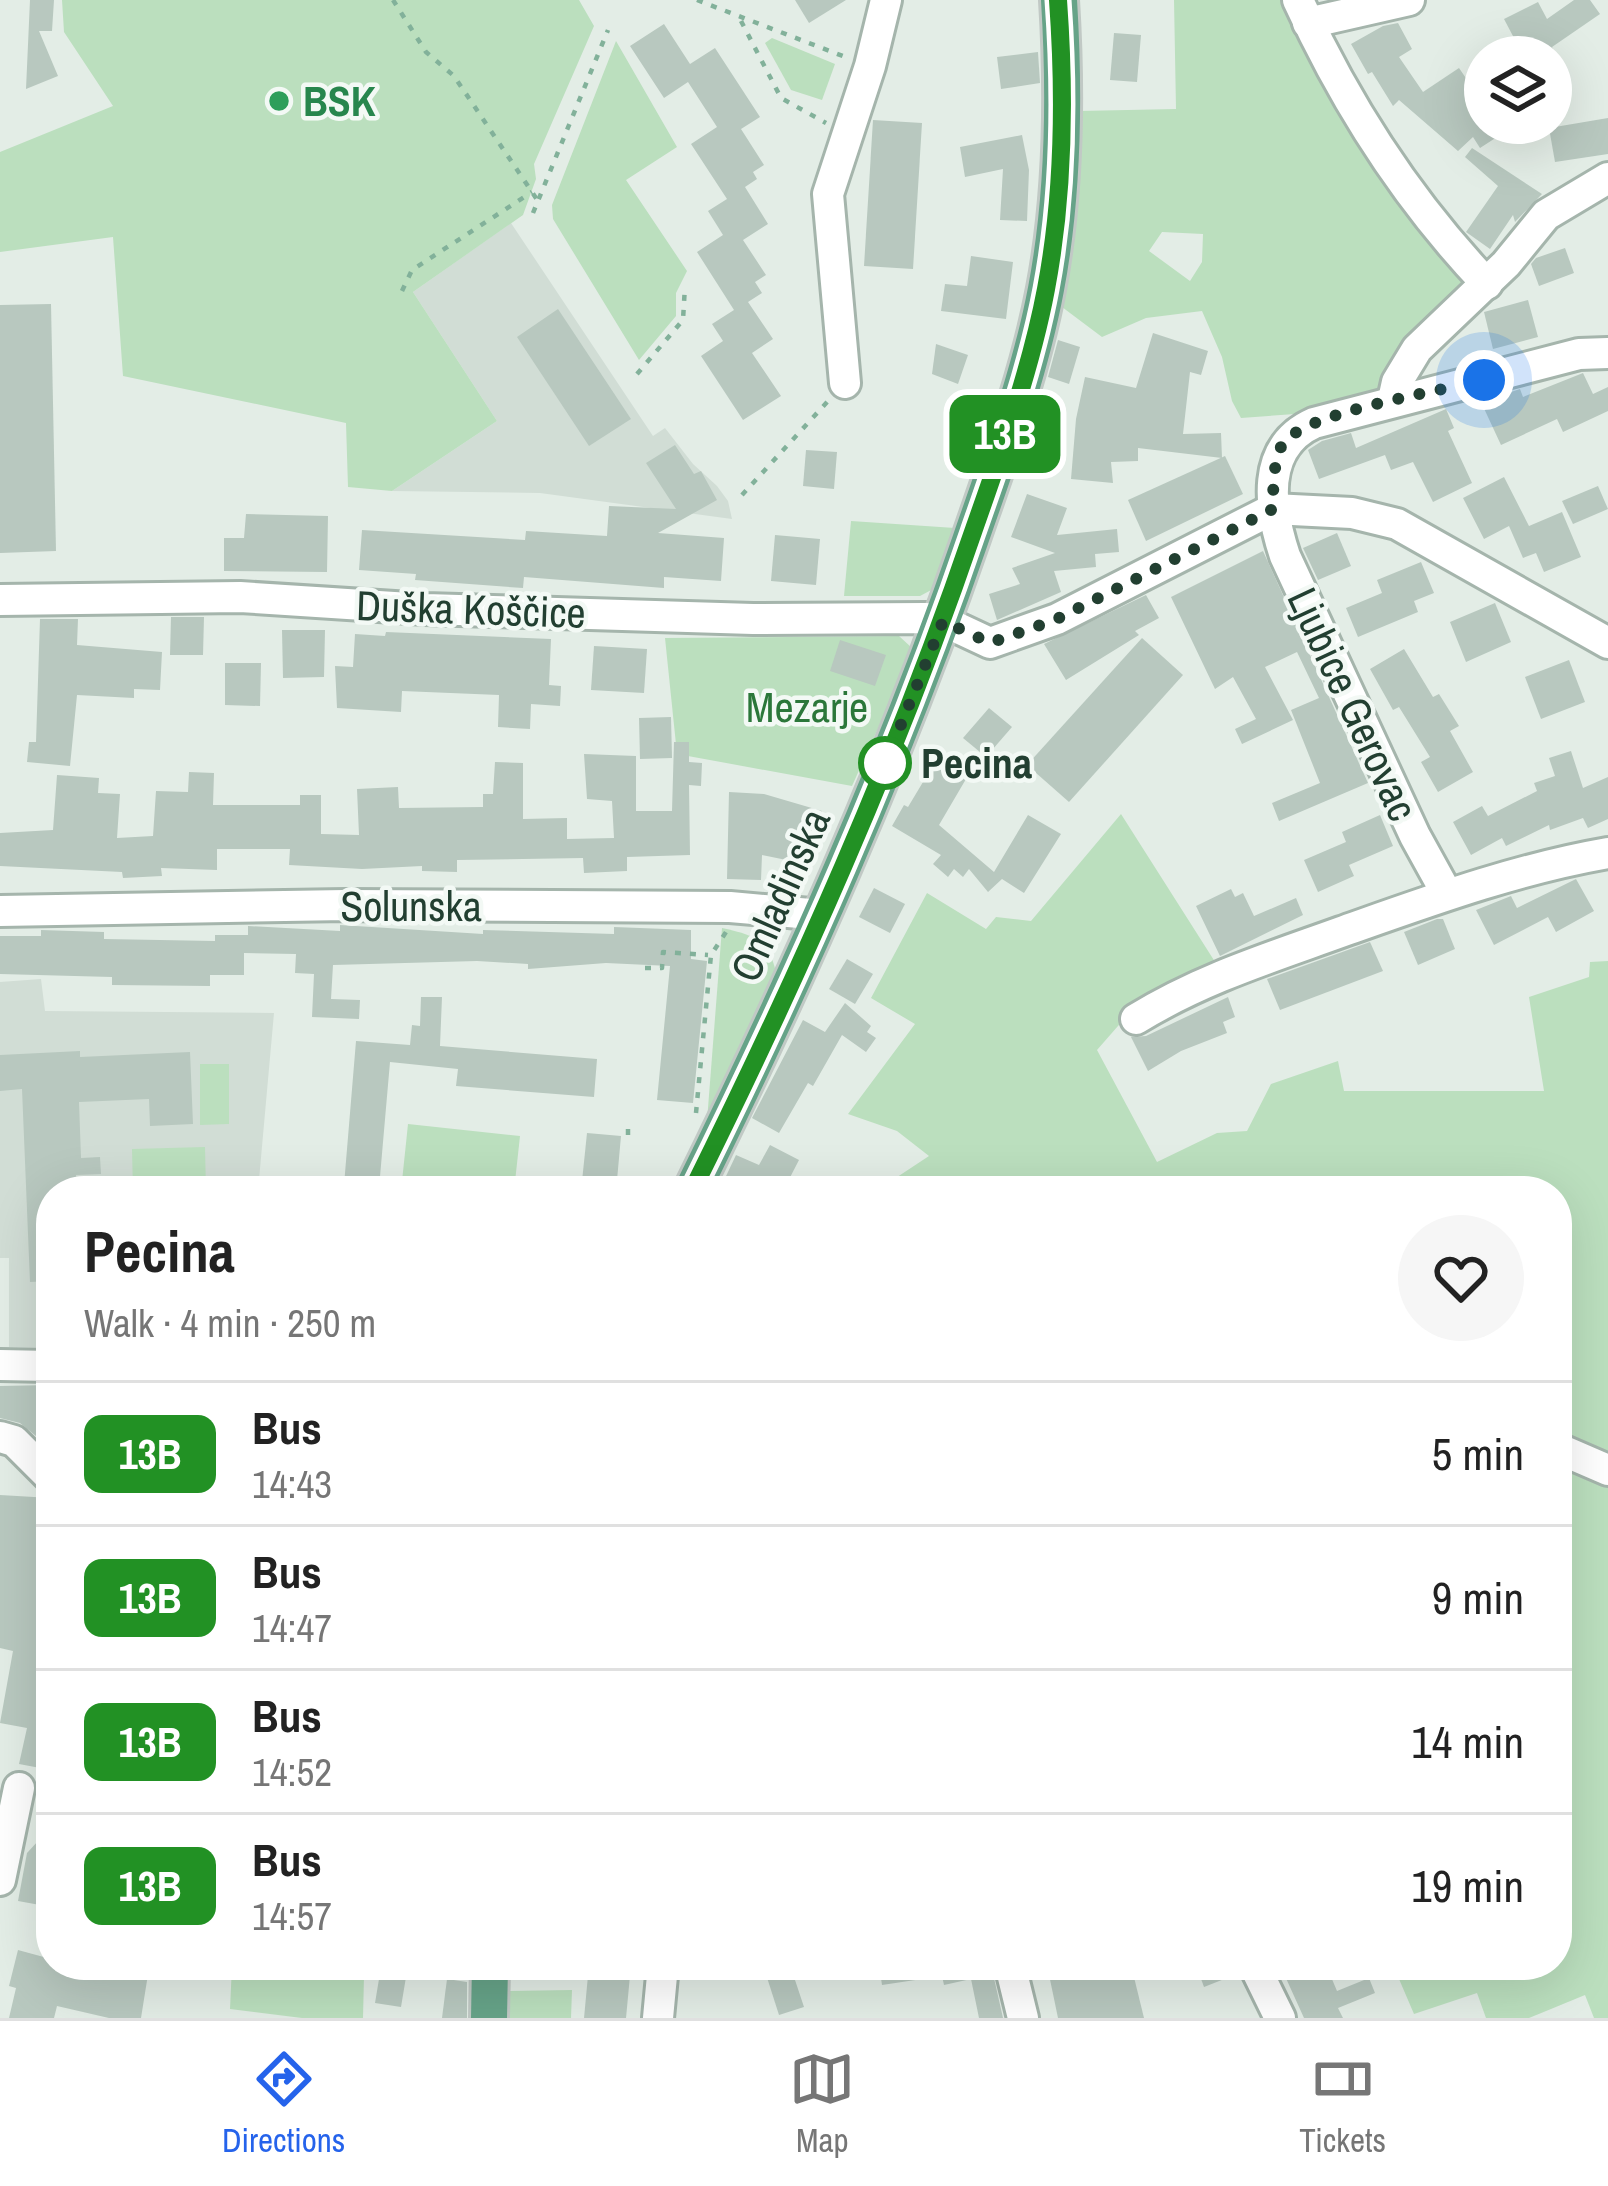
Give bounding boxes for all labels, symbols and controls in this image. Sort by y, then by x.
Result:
map controls [1464,36,1572,144]
button: layers [1464,36,1572,144]
place label: BSK [303,73,376,129]
marker: BSK [266,88,292,114]
your location [1454,350,1514,410]
line badge: 13B [936,395,1074,473]
text: 13B [973,406,1037,462]
street label: Duška Koščice [355,577,587,641]
street label: Ljubice Gerovac [1275,579,1431,829]
park label: Mezarje [746,679,868,735]
place label: Pecina [921,735,1032,791]
marker: Pecina [860,738,910,788]
street label: Omladinska [717,800,843,990]
street label: Solunska [340,878,482,934]
text: Pecina [84,1213,235,1290]
button: heart [1398,1215,1524,1341]
text: Walk · 4 min · 250 m [84,1297,376,1349]
text: Bus [252,1397,322,1458]
text: 5 min [1432,1423,1524,1484]
text: 13B [118,1426,182,1482]
text: 14:43 [252,1458,332,1510]
text: Bus [252,1541,322,1602]
text: 9 min [1432,1567,1524,1628]
text: 13B [118,1570,182,1626]
text: 14:47 [252,1602,332,1654]
text: Bus [252,1685,322,1746]
text: 14 min [1411,1711,1524,1772]
text: 13B [118,1714,182,1770]
text: 14:52 [252,1746,332,1798]
text: Bus [252,1829,322,1890]
text: 19 min [1411,1855,1524,1916]
text: 13B [118,1858,182,1914]
text: 14:57 [252,1890,332,1942]
tab: Directions [222,2046,345,2162]
tab: Map [789,2046,855,2162]
tab: Tickets [1299,2046,1386,2162]

